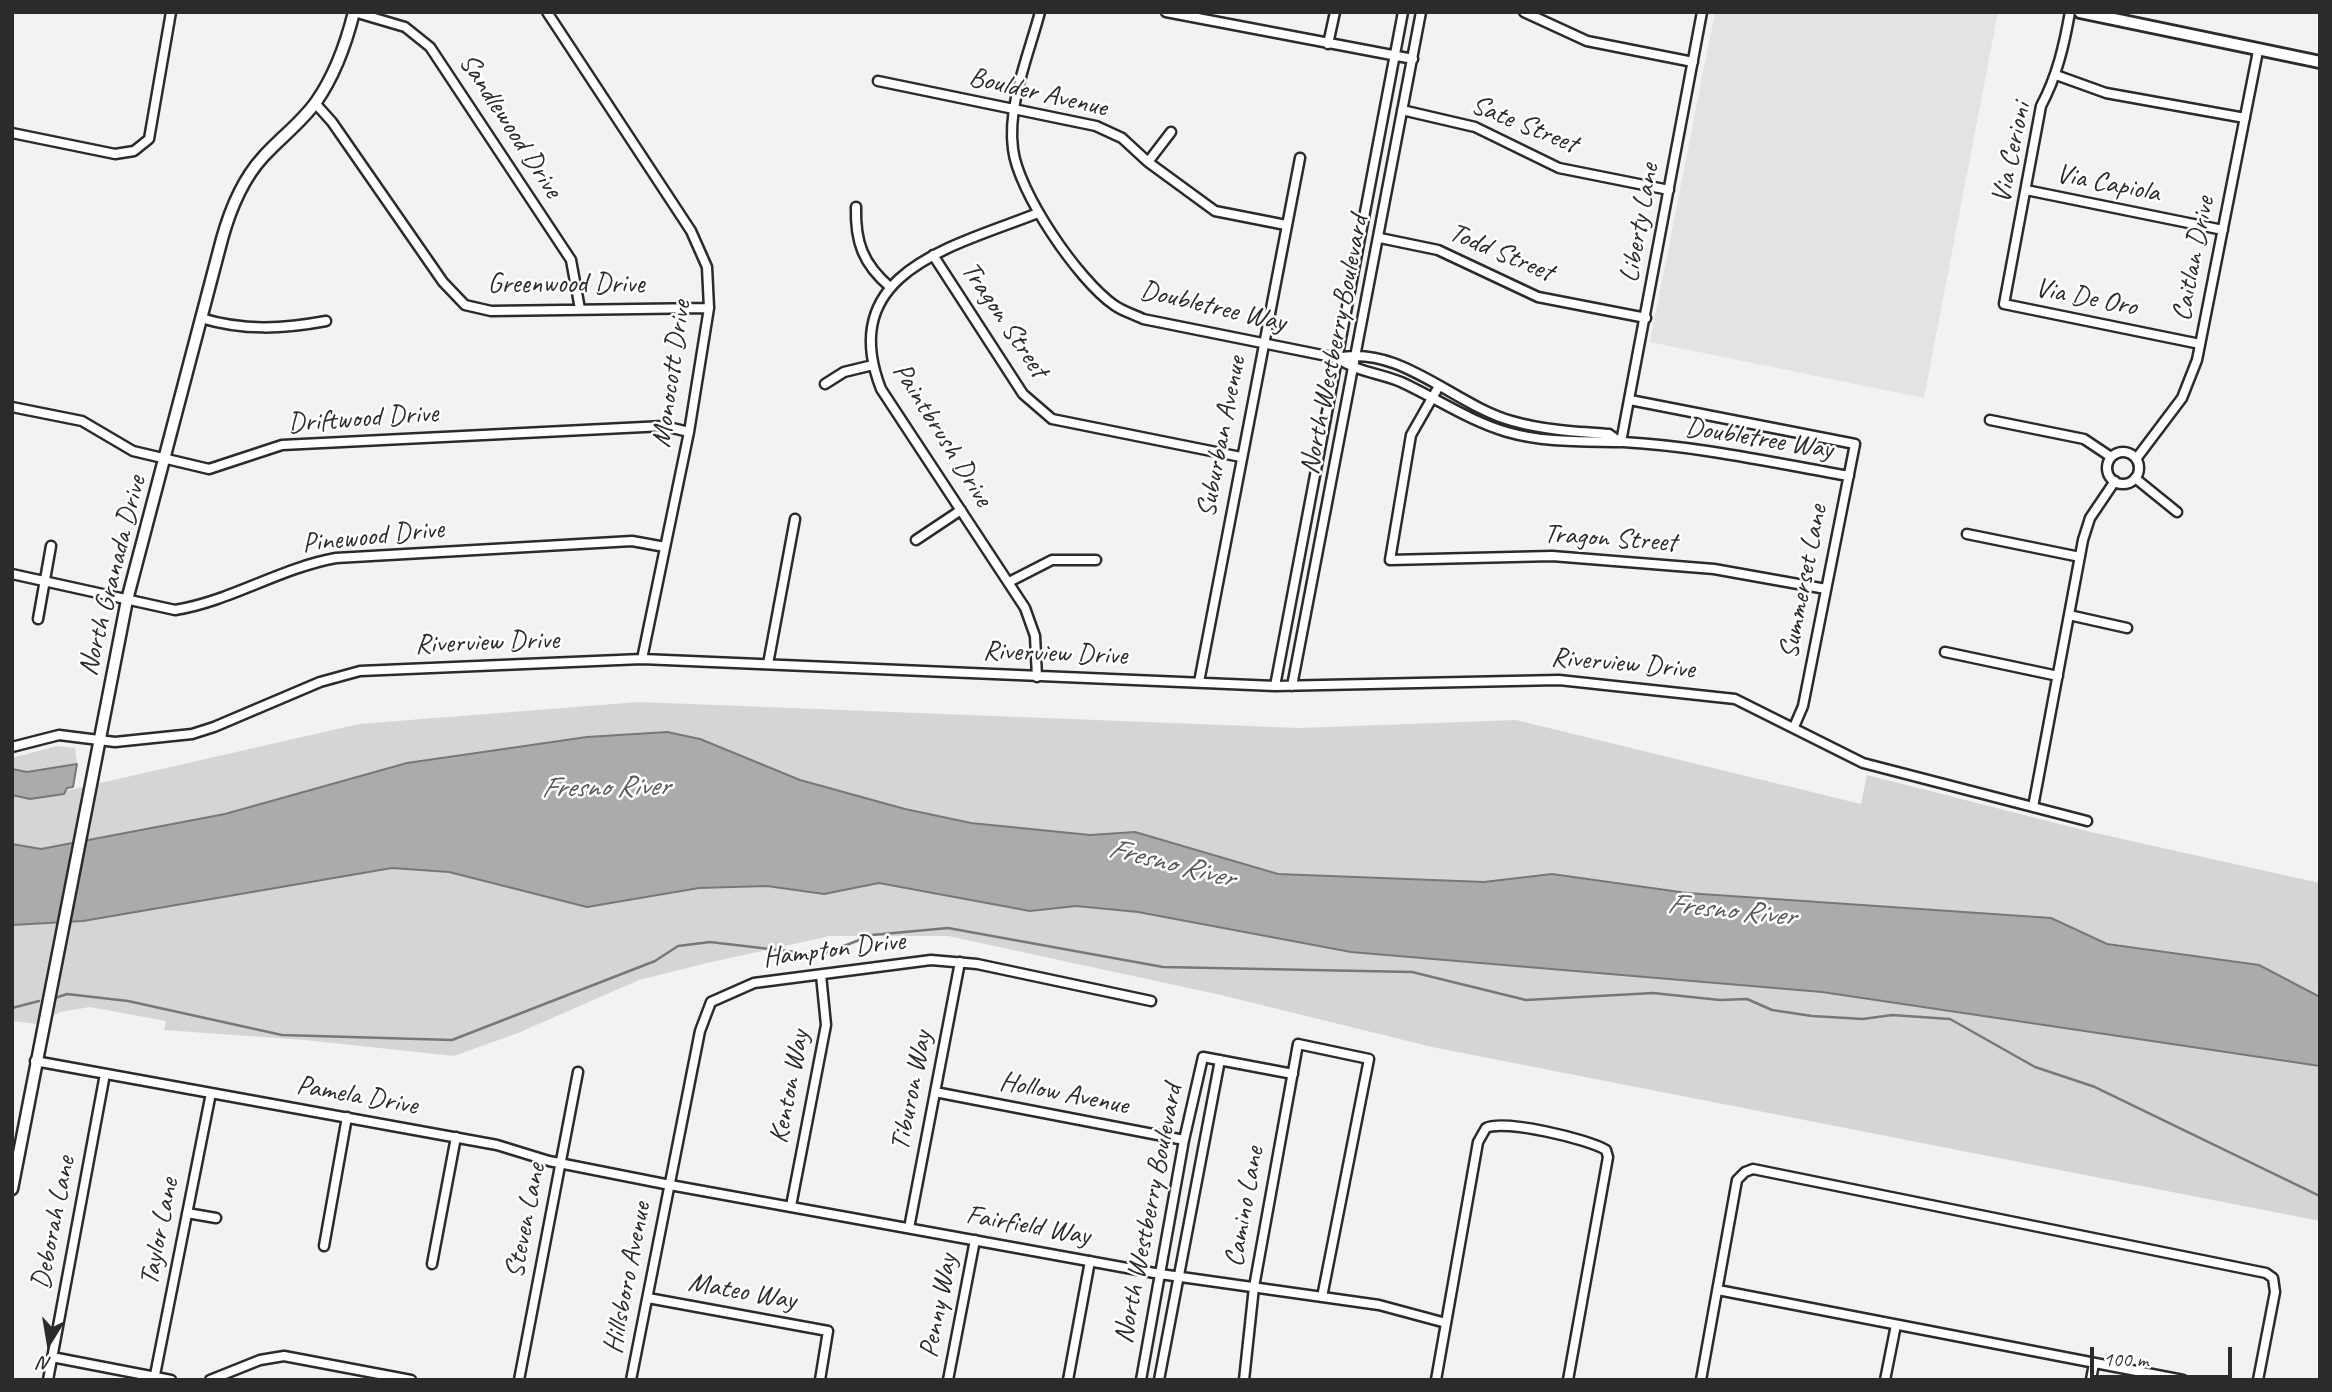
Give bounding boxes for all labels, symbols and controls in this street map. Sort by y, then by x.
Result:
street label: Sandlewood Drive [451,48,569,204]
street label: Boulder Avenue [966,61,1110,125]
street label: Sate Street [1466,89,1582,161]
street label: Via Cerioni [1985,99,2039,207]
street label: Via Capiola [2053,157,2163,211]
street label: Liberty Lane [1613,161,1667,285]
street label: Caitlan Drive [2166,194,2222,324]
street label: North Westberry Boulevard [1293,213,1377,477]
street label: Todd Street [1444,216,1558,290]
street label: Tragon Street [953,255,1055,385]
street label: Greenwood Drive [488,268,644,302]
street label: Via De Oro [2032,272,2140,324]
street label: Doubletree Way [1137,274,1289,340]
street label: Monocott Drive [645,298,699,450]
street label: Suburban Avenue [1190,354,1254,520]
street label: Paintbrush Drive [885,357,999,513]
street label: Driftwood Drive [287,397,439,441]
street label: Doubletree Way [1683,411,1835,467]
street label: North Granada Drive [72,473,154,679]
street label: Summerset Lane [1773,502,1835,662]
street label: Pinewood Drive [300,513,446,561]
street label: Tragon Street [1543,518,1677,560]
street label: Riverview Drive [414,624,560,662]
street label: Riverview Drive [982,635,1128,673]
street label: Riverview Drive [1550,641,1696,687]
water label: Fresno River [541,769,669,807]
water label: Fresno River [1105,831,1237,897]
water label: Fresno River [1665,886,1797,936]
street label: Hampton Drive [761,925,907,975]
street label: Kenton Way [763,1028,817,1146]
street label: Tiburon Way [884,1028,940,1154]
street label: Hollow Avenue [997,1065,1131,1123]
street label: Pamela Drive [294,1069,420,1123]
street label: North Westberry Boulevard [1107,1082,1191,1346]
street label: Camino Lane [1218,1144,1272,1270]
street label: Deborah Lane [25,1154,83,1292]
street label: Steven Lane [498,1161,554,1281]
street label: Taylor Lane [133,1175,187,1289]
street label: Hillsboro Avenue [597,1199,659,1357]
street label: Fairfield Way [963,1199,1093,1253]
street label: Penny Way [913,1252,965,1360]
street label: Mateo Way [686,1266,798,1318]
north arrow [14,1308,84,1378]
scale bar [2094,1332,2236,1376]
text: 100 m [2103,1346,2148,1372]
text: N [37,1351,53,1377]

